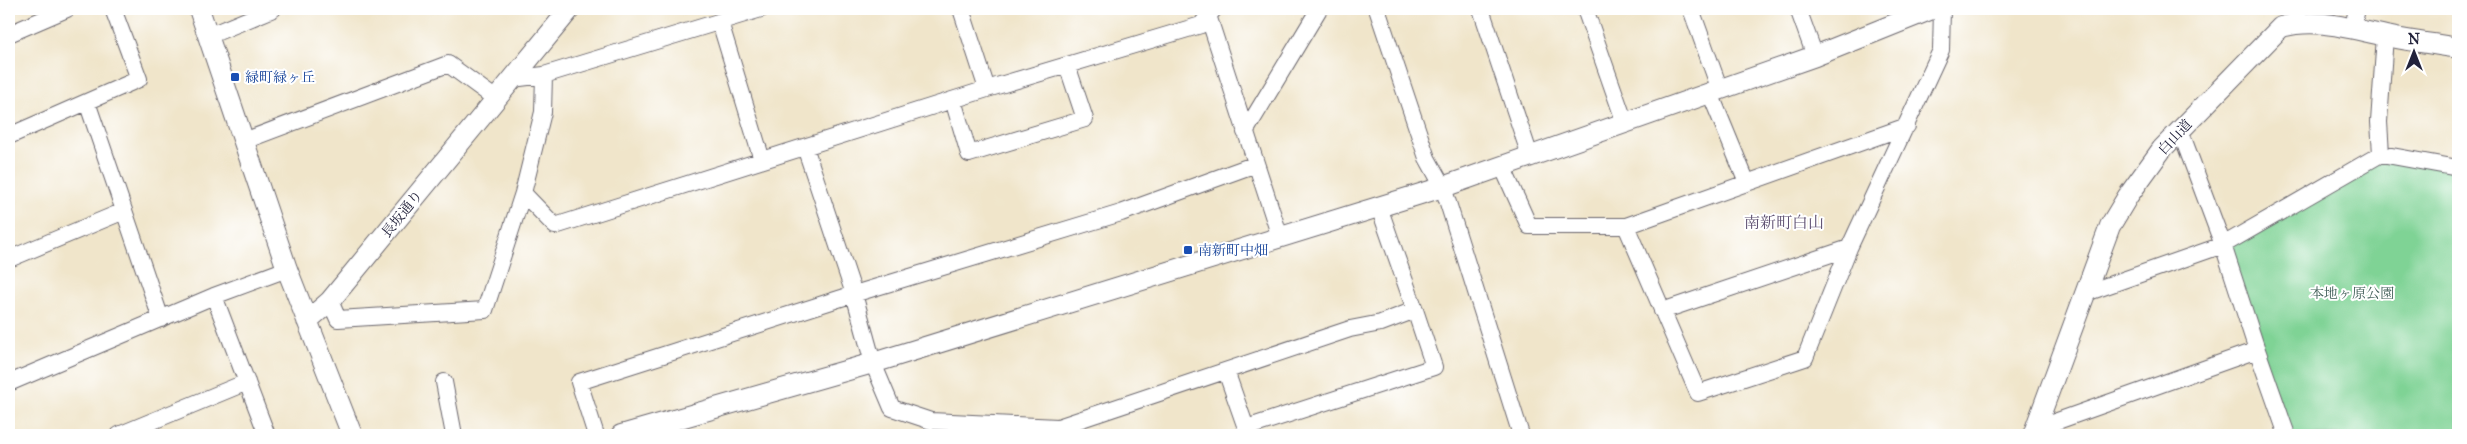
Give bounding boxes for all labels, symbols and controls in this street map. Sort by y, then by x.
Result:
north arrow [2390,28,2440,78]
text: N [2408,31,2420,48]
place label: 緑町緑ヶ丘 [245,69,315,86]
marker: 緑町緑ヶ丘 [229,71,241,83]
street label: 白山道 [2154,116,2196,158]
street label: 長坂通り [378,187,426,241]
district label: 南新町白山 [1744,213,1824,232]
place label: 南新町中畑 [1198,242,1268,259]
marker: 南新町中畑 [1182,244,1194,256]
park label: 本地ヶ原公園 [2310,285,2394,302]

